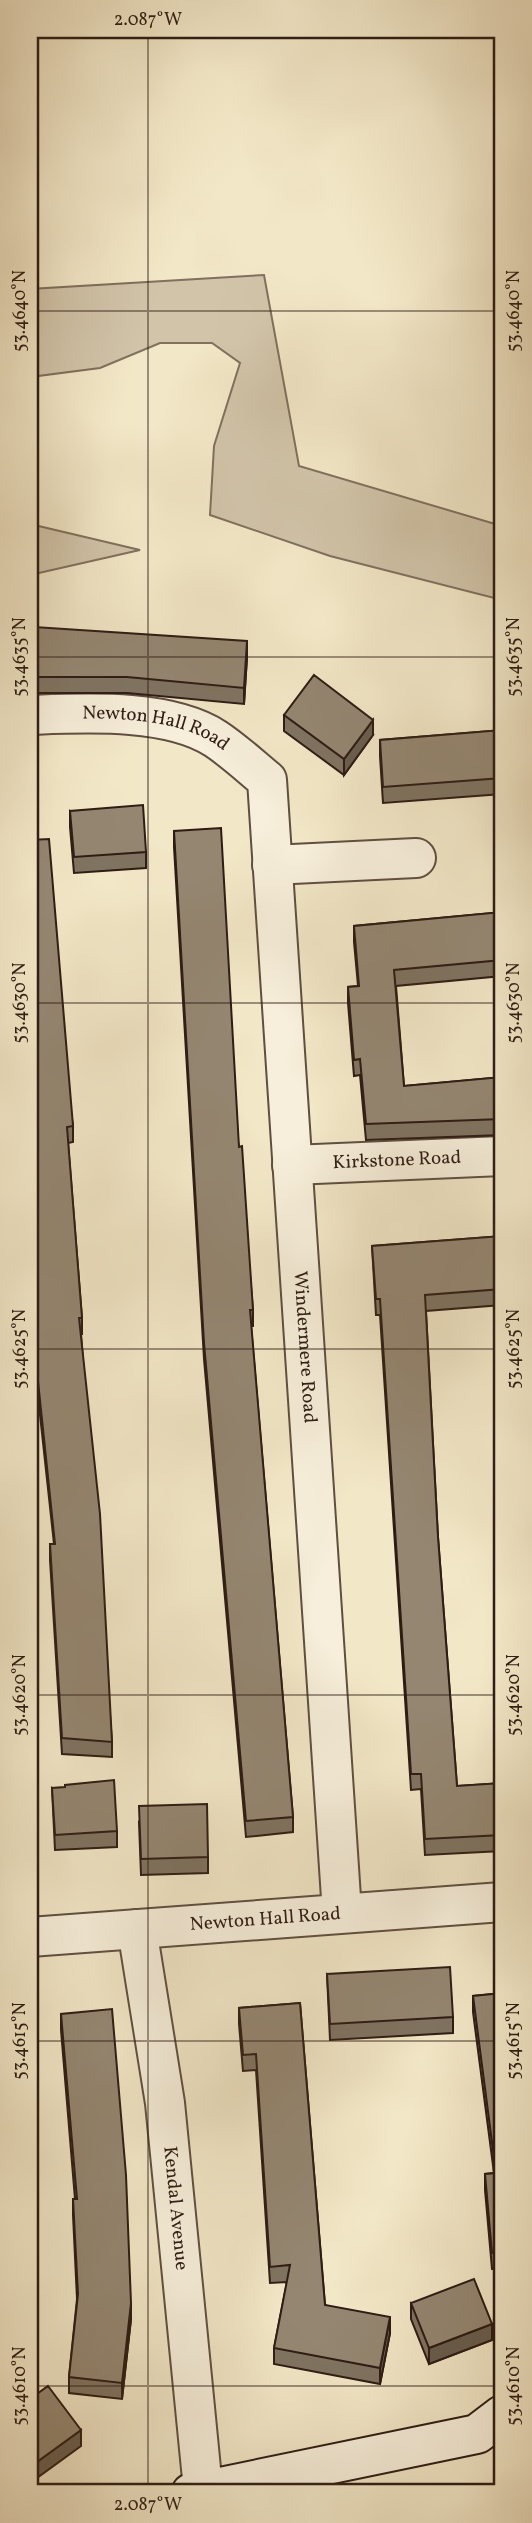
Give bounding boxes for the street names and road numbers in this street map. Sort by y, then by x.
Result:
street label: Newton Hall Road [82,700,235,757]
street label: Kirkstone Road [332,1145,462,1176]
street label: Windermere Road [287,1270,323,1424]
street label: Newton Hall Road [189,1901,342,1938]
street label: Kendal Avenue [156,2145,194,2271]

